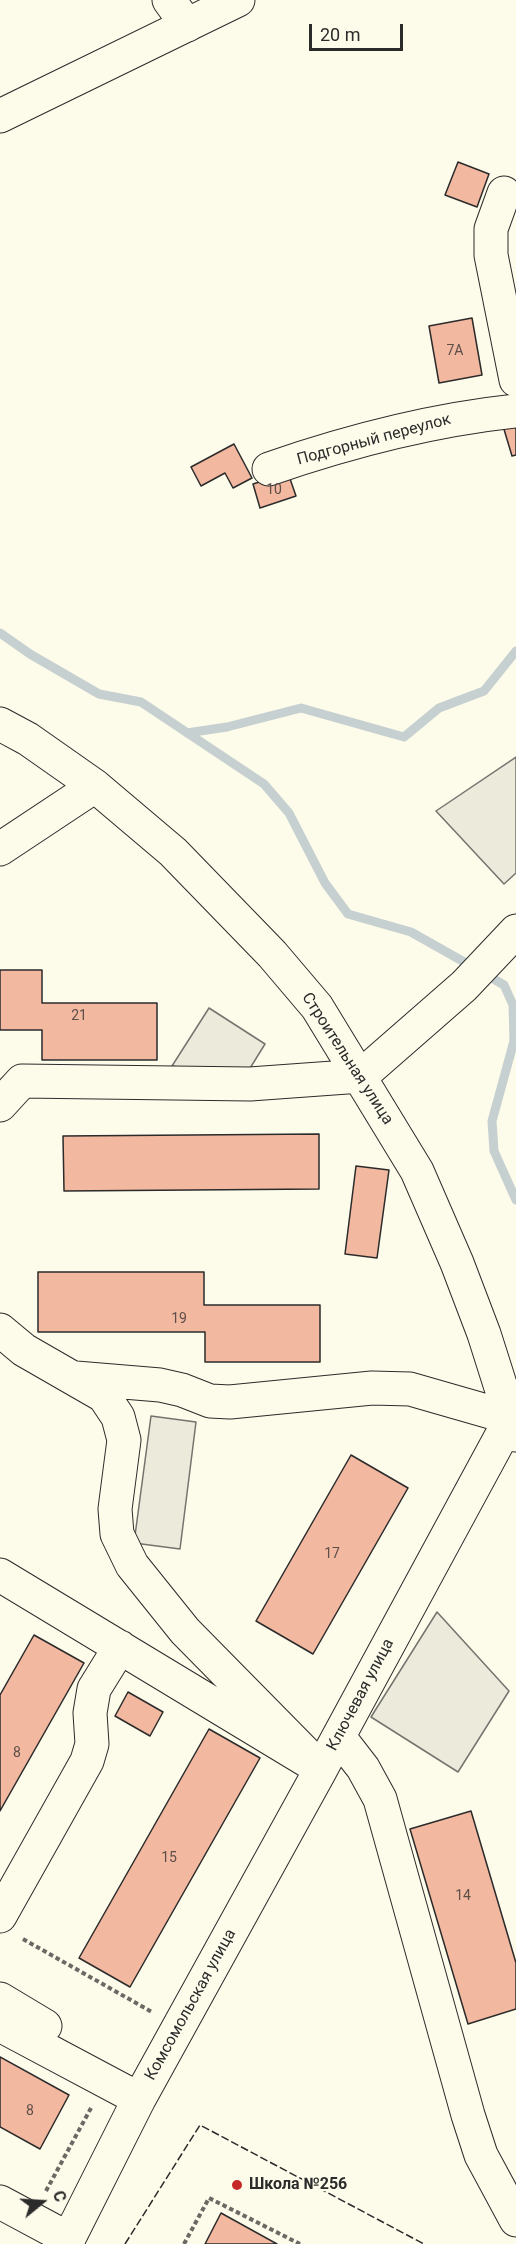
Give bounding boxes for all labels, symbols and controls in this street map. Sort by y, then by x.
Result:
scale bar [312,12,406,50]
text: 20 m [320,24,360,45]
house number: 7А [446,343,464,359]
street label: Подгорный переулок [295,410,453,470]
house number: 10 [266,482,282,498]
street label: Строительная улица [297,989,397,1129]
house number: 21 [71,1008,87,1024]
house number: 19 [171,1311,187,1327]
house number: 17 [324,1546,340,1562]
street label: Ключевая улица [323,1636,399,1754]
house number: 8 [13,1745,21,1761]
house number: 15 [161,1850,177,1866]
house number: 14 [455,1888,471,1904]
street label: Комсомольская улица [141,1926,241,2084]
house number: 8 [26,2103,34,2119]
north arrow [12,2172,72,2232]
place label: Школа №256 [249,2175,347,2195]
marker: Школа №256 [230,2178,244,2192]
text: С [49,2188,70,2204]

